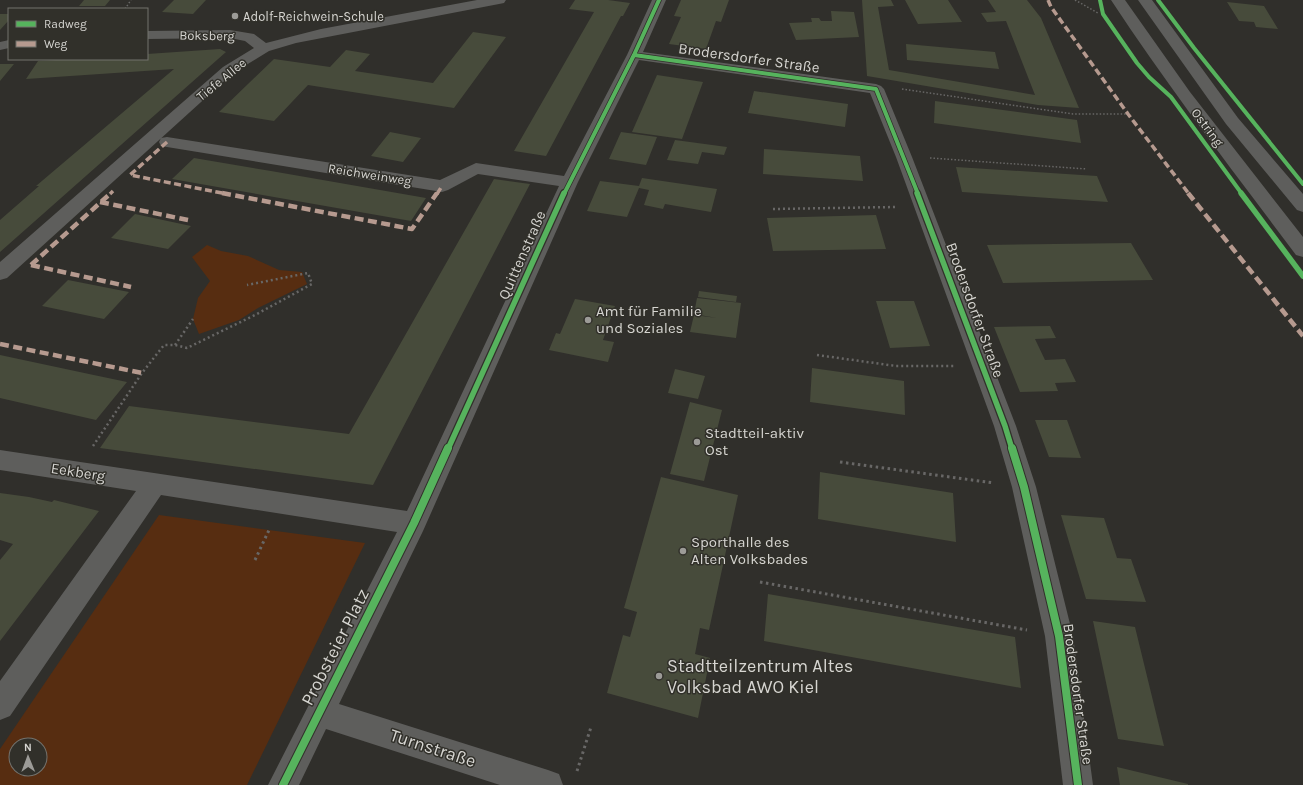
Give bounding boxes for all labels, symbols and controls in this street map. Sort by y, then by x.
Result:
legend [8,8,148,60]
place label: Adolf-Reichwein-Schule [243,9,384,24]
marker: Adolf-Reichwein-Schule [230,11,240,21]
text: Radweg [44,17,87,31]
street label: Boksberg [179,28,236,43]
text: Weg [44,37,68,51]
street label: Brodersdorfer Straße [677,39,821,77]
street label: Tiefe Allee [194,55,249,104]
street label: Ostring [1188,105,1227,150]
street label: Reichweinweg [327,160,413,189]
street label: Quittenstraße [494,208,550,302]
street label: Brodersdorfer Straße [942,240,1008,380]
place label: Amt für Familie und Soziales [596,302,702,337]
marker: Amt für Familie und Soziales [583,315,593,325]
place label: Stadtteil-aktiv Ost [705,424,805,459]
marker: Stadtteil-aktiv Ost [692,437,702,447]
street label: Eekberg [50,459,107,485]
place label: Sporthalle des Alten Volksbades [691,533,808,568]
marker: Sporthalle des Alten Volksbades [678,546,688,556]
street label: Probsteier Platz [296,585,374,709]
street label: Brodersdorfer Straße [1059,622,1097,766]
place label: Stadtteilzentrum Altes Volksbad AWO Kiel [667,655,853,698]
marker: Stadtteilzentrum Altes Volksbad AWO Kiel [654,671,664,681]
street label: Turnstraße [387,724,479,772]
north arrow [8,737,48,777]
text: N [24,741,32,754]

